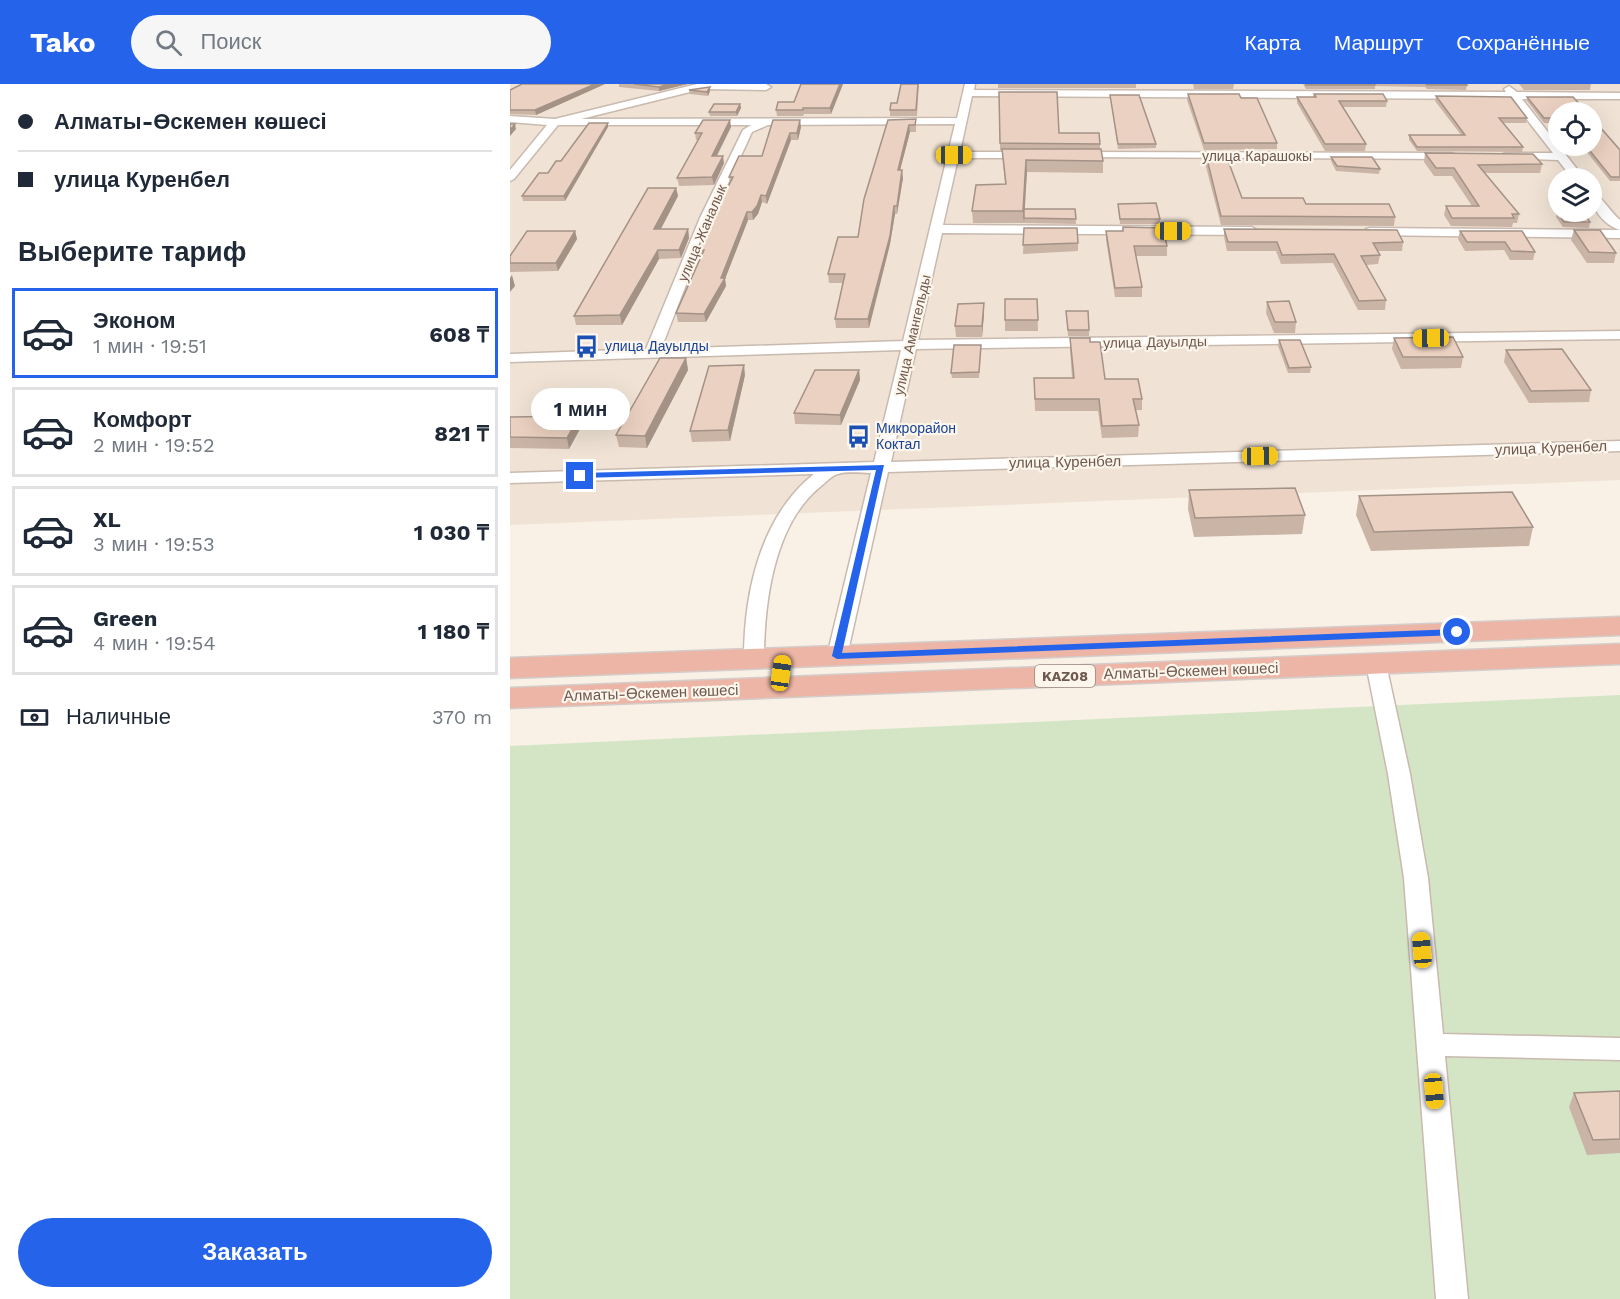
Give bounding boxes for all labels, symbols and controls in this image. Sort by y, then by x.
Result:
search box [131,15,551,69]
text: Tako [30,26,95,59]
icon: search [152,26,185,59]
text: Поиск [200,29,261,54]
text: Карта [1245,30,1301,55]
text: Маршрут [1334,30,1423,55]
text: Сохранённые [1456,30,1590,55]
map controls [1548,102,1602,222]
button: locate [1548,102,1602,156]
text: Алматы-Өскемен көшесі [54,109,327,134]
car [936,146,972,164]
street label: улица Карашокы [1202,148,1312,164]
text: улица Куренбел [54,167,230,192]
button: layers [1548,168,1602,222]
street label: улица Жаналык [674,181,730,284]
car [1155,222,1191,240]
text: Выберите тариф [18,236,246,268]
street label: улица Амангельды [890,273,934,397]
icon: car [21,306,75,360]
text: Эконом [93,308,176,333]
text: 608 ₸ [429,322,489,347]
car [1413,329,1449,347]
bus stop icon: улица Дауылды [574,333,600,359]
street label: улица Дауылды [1103,333,1207,351]
text: 1 мин · 19:51 [93,334,207,358]
place label: улица Дауылды [605,338,709,354]
callout: 1 мин [530,389,629,431]
text: 1 мин [554,397,607,421]
icon: car [21,405,75,459]
text: Комфорт [93,407,192,432]
place label: Микрорайон Коктал [876,420,956,452]
text: 821 ₸ [434,421,489,446]
bus stop icon: Микрорайон Коктал [845,423,871,449]
text: 2 мин · 19:52 [93,433,215,457]
street label: улица Куренбел [1495,437,1607,459]
car [1242,447,1278,465]
street label: улица Куренбел [1009,452,1121,472]
route end [566,462,593,489]
icon: car [21,504,75,558]
text: XL [93,507,121,532]
text: 1 030 ₸ [414,520,489,545]
text: 3 мин · 19:53 [93,532,215,556]
icon: car [21,603,75,657]
text: Green [93,606,157,631]
route start [1443,618,1470,645]
text: 1 180 ₸ [418,619,489,644]
text: 4 мин · 19:54 [93,631,216,655]
car [770,654,792,692]
street label: Алматы-Өскемен көшесі [1103,659,1279,683]
road number: KAZ08 [1035,665,1095,687]
street label: Алматы-Өскемен көшесі [563,681,739,705]
icon: cash [18,701,51,734]
text: Наличные [66,704,171,729]
text: 370 m [432,705,492,729]
car [1411,931,1433,969]
car [1423,1072,1445,1110]
button: Заказать [18,1218,492,1287]

